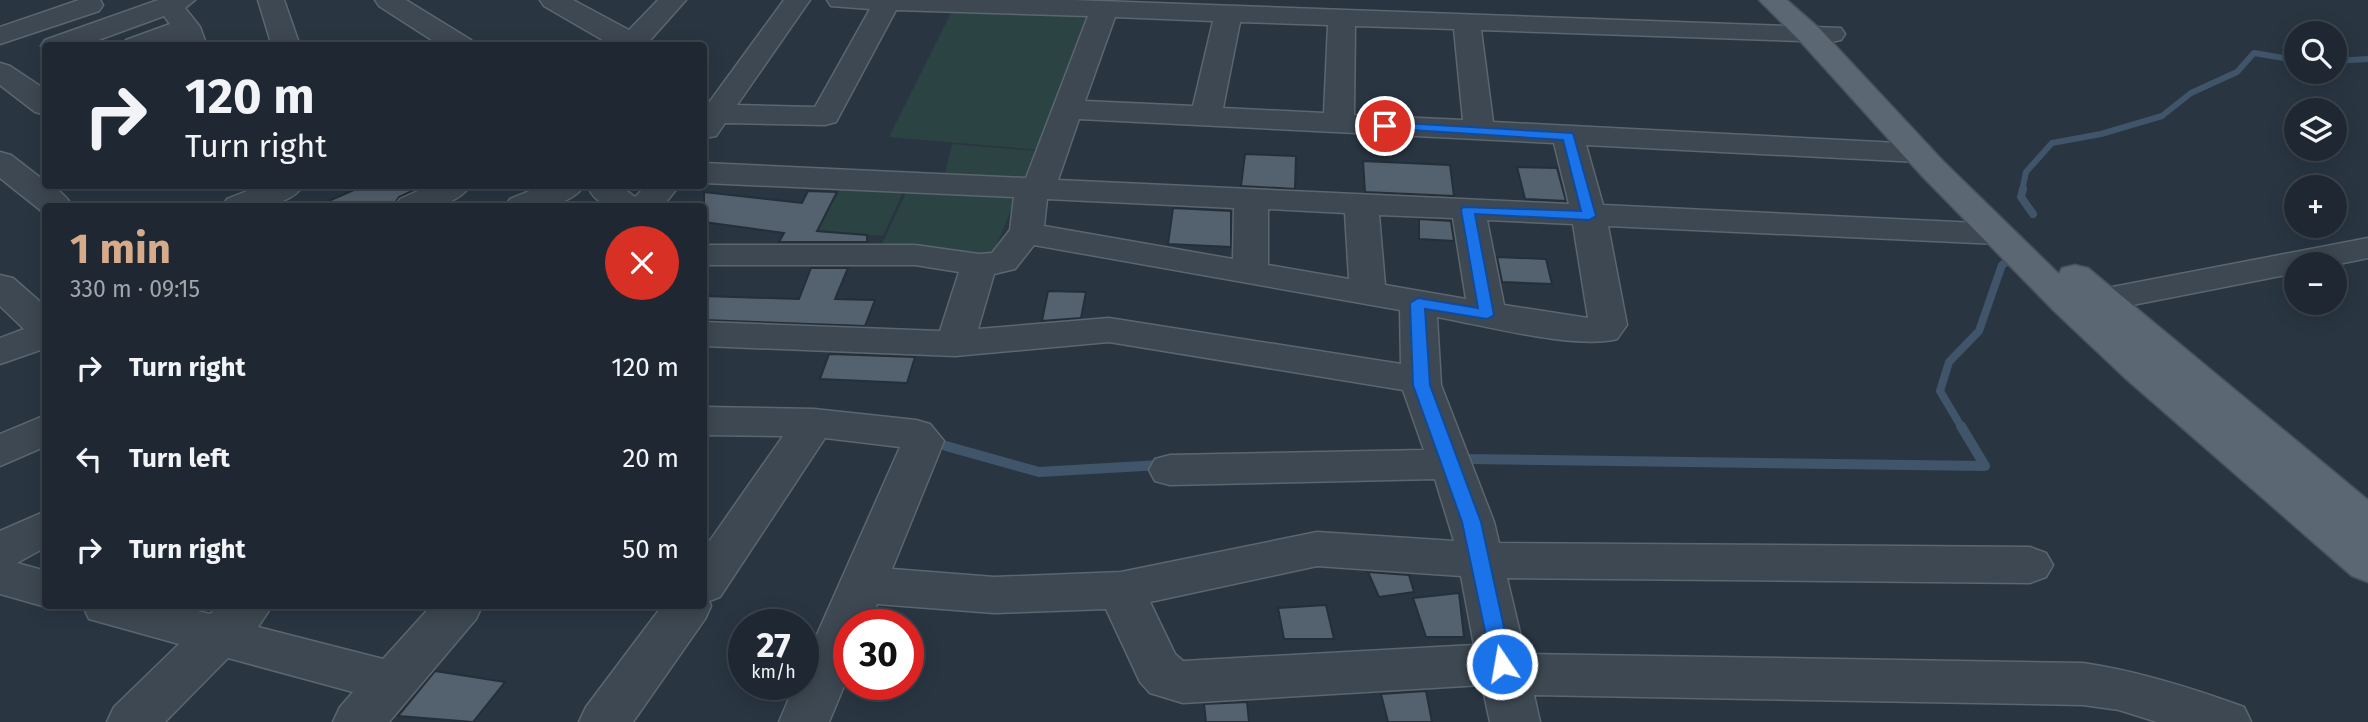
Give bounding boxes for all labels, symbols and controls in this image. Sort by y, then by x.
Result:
map controls [2284,21,2347,315]
button: search [2284,21,2347,84]
text: 120 m [185,67,315,126]
icon: right [70,70,161,161]
pin [1355,96,1415,156]
button: layers [2284,98,2347,161]
icon: arrive [1366,107,1404,145]
text: Turn right [185,127,327,165]
button: + [2284,175,2347,238]
text: 1 min [70,224,171,274]
button: close [605,226,679,300]
button: − [2284,252,2347,315]
text: 330 m · 09:15 [70,275,200,303]
icon: right [70,349,108,387]
text: Turn right [129,352,246,383]
text: 120 m [611,352,679,383]
icon: left [70,440,108,478]
text: Turn left [129,443,230,474]
text: 20 m [622,443,679,474]
icon: right [70,531,108,569]
text: Turn right [129,534,246,565]
text: 50 m [622,534,679,565]
speed limit sign: 30 [833,609,924,700]
text: 27 [756,624,791,666]
position arrow [1465,627,1539,701]
text: km/h [751,661,796,683]

